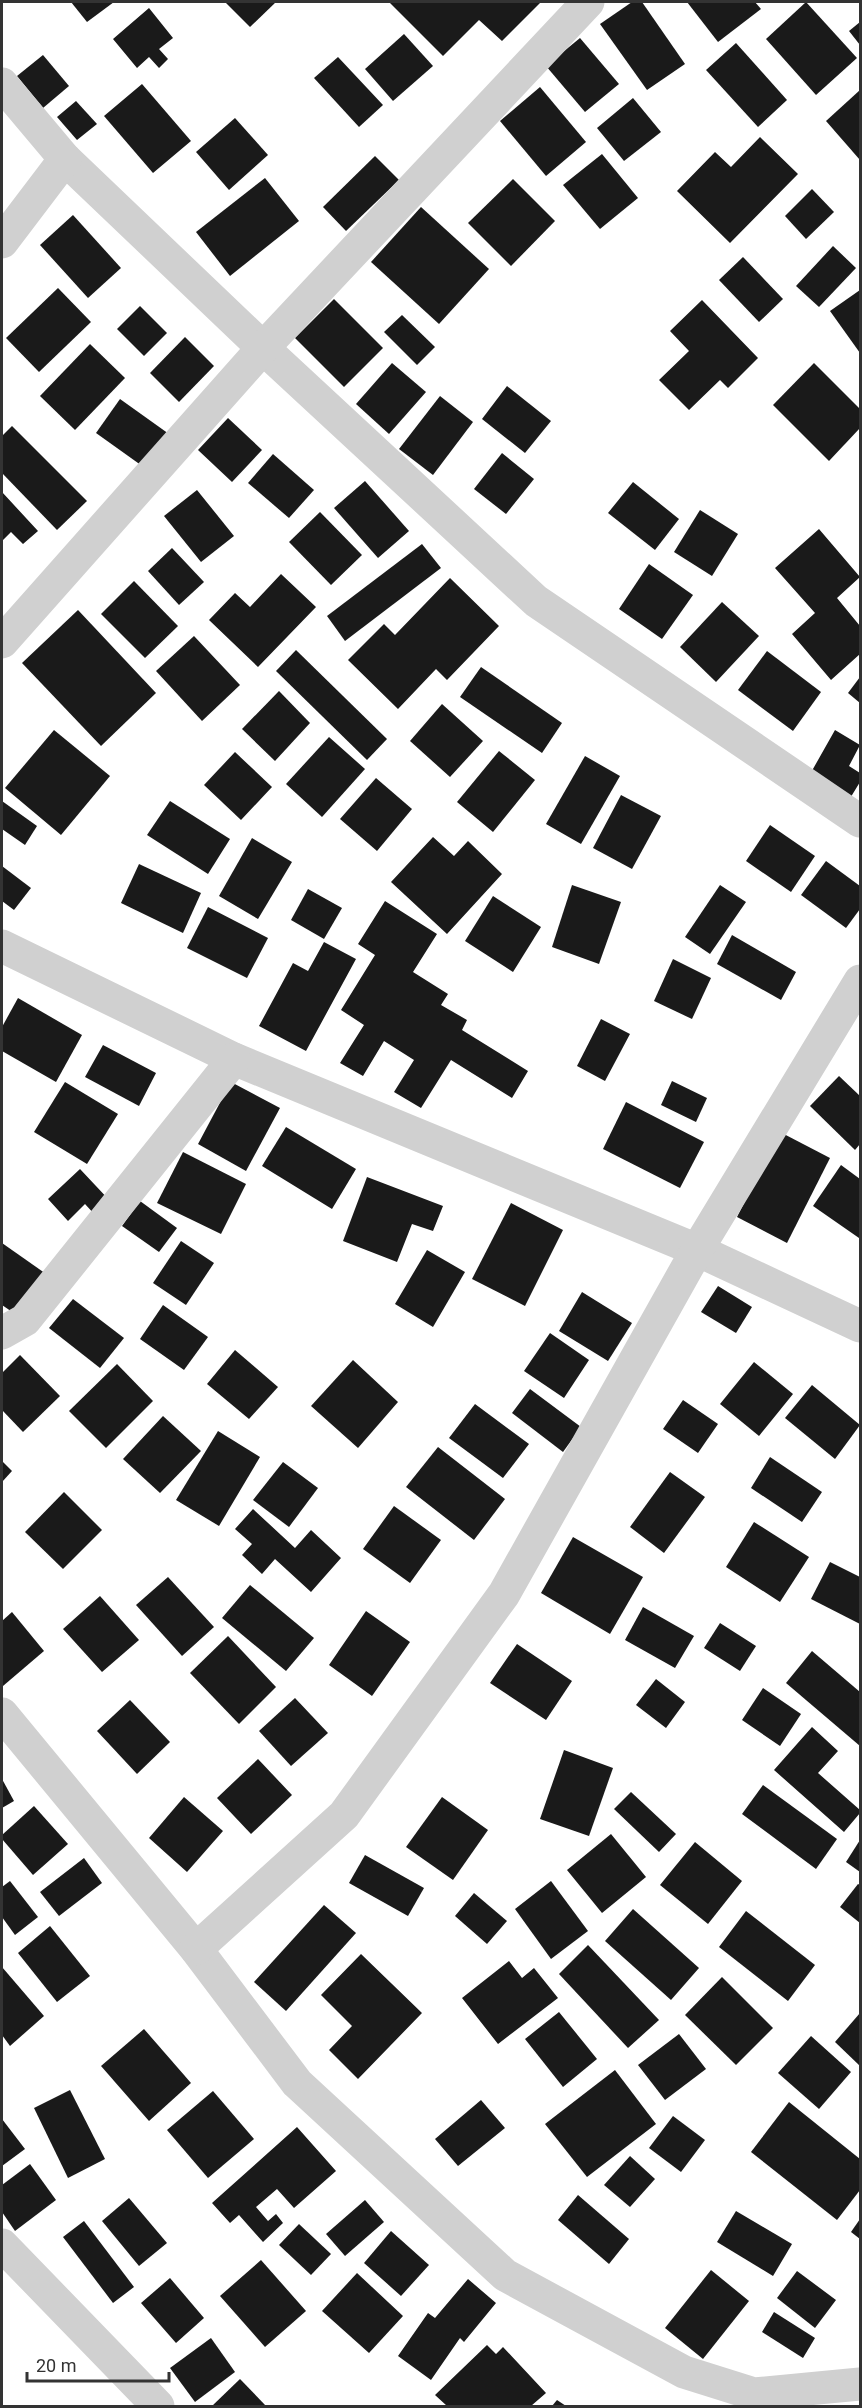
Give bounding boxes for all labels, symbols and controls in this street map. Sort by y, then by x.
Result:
scale bar [27,2345,170,2383]
text: 20 m [36,2355,76,2376]

